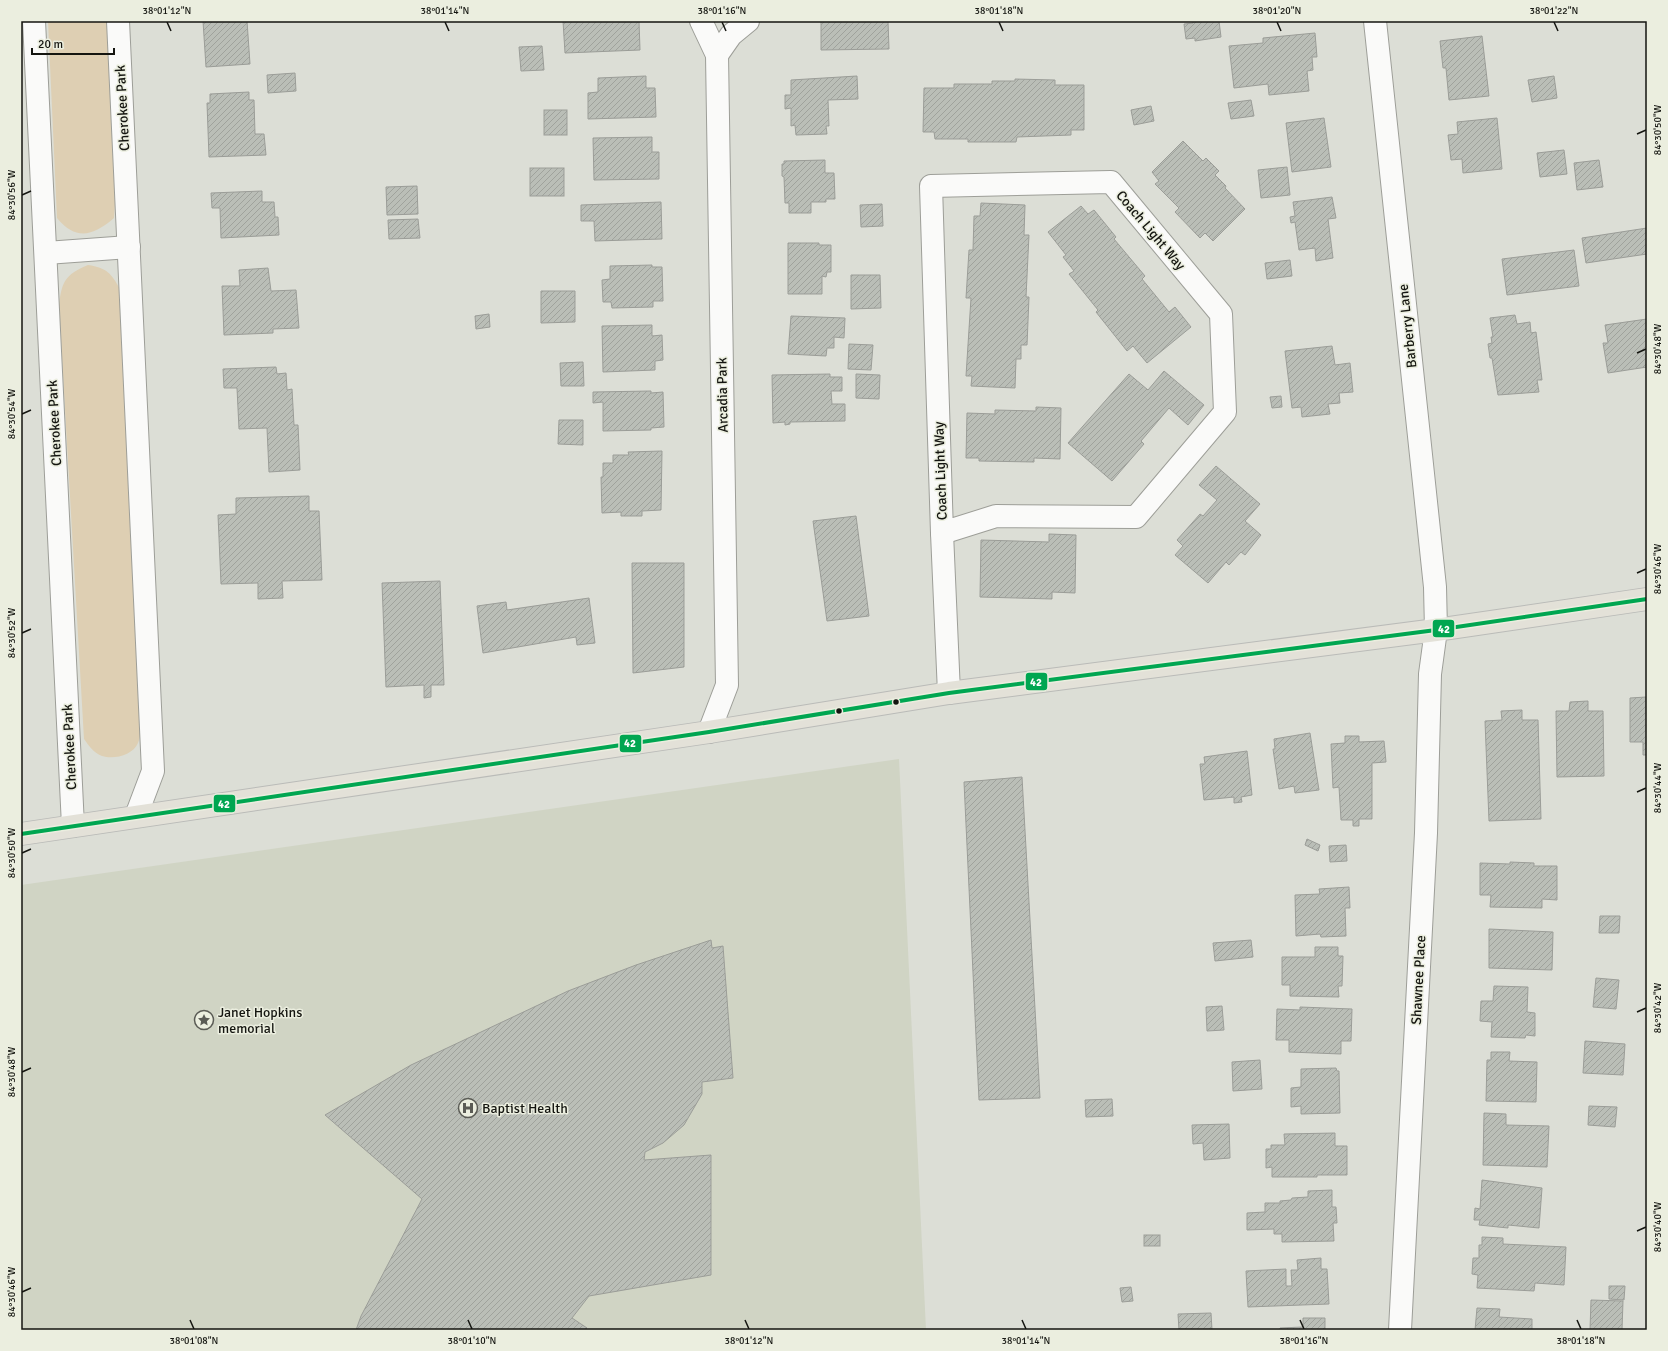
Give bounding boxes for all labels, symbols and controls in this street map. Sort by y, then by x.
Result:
text: 38°01'12"N [143,5,191,17]
text: 38°01'14"N [421,5,469,17]
text: 38°01'16"N [698,5,746,17]
text: 38°01'18"N [975,5,1023,17]
text: 38°01'20"N [1253,5,1301,17]
text: 38°01'22"N [1530,5,1578,17]
scale bar [32,30,114,56]
text: 20 m [38,37,63,52]
street label: Cherokee Park [112,65,133,151]
text: 84°30'50"W [1652,104,1664,155]
text: 84°30'56"W [6,169,18,220]
street label: Coach Light Way [1112,187,1189,274]
street label: Barberry Lane [1395,283,1420,369]
text: 84°30'48"W [1652,323,1664,374]
street label: Arcadia Park [713,357,732,433]
street label: Cherokee Park [44,380,65,466]
text: 84°30'54"W [6,388,18,439]
street label: Coach Light Way [930,421,951,521]
text: 84°30'46"W [1652,543,1664,594]
text: 84°30'52"W [6,607,18,658]
line badge: 42 [1432,619,1455,638]
text: 42 [1438,623,1450,636]
line badge: 42 [1025,672,1048,691]
text: 42 [1030,676,1042,689]
unlabelled marker [891,697,901,707]
street label: Cherokee Park [59,704,80,790]
unlabelled marker [834,706,844,716]
line badge: 42 [619,734,642,753]
text: 42 [624,737,636,750]
text: 84°30'44"W [1652,762,1664,813]
line badge: 42 [213,794,236,813]
text: 42 [218,798,230,811]
text: 84°30'50"W [6,827,18,878]
street label: Shawnee Place [1408,935,1429,1025]
text: 84°30'42"W [1652,982,1664,1033]
place label: Janet Hopkins memorial [218,1004,302,1037]
place icon: Janet Hopkins memorial [193,1009,215,1031]
text: 84°30'48"W [6,1046,18,1097]
hospital icon: Baptist Health [457,1097,479,1119]
place label: Baptist Health [482,1100,568,1117]
text: 84°30'40"W [1652,1201,1664,1252]
text: 84°30'46"W [6,1266,18,1317]
text: 38°01'08"N [170,1335,218,1347]
text: 38°01'10"N [448,1335,496,1347]
text: 38°01'12"N [725,1335,773,1347]
text: 38°01'14"N [1002,1335,1050,1347]
text: 38°01'16"N [1280,1335,1328,1347]
text: 38°01'18"N [1557,1335,1605,1347]

